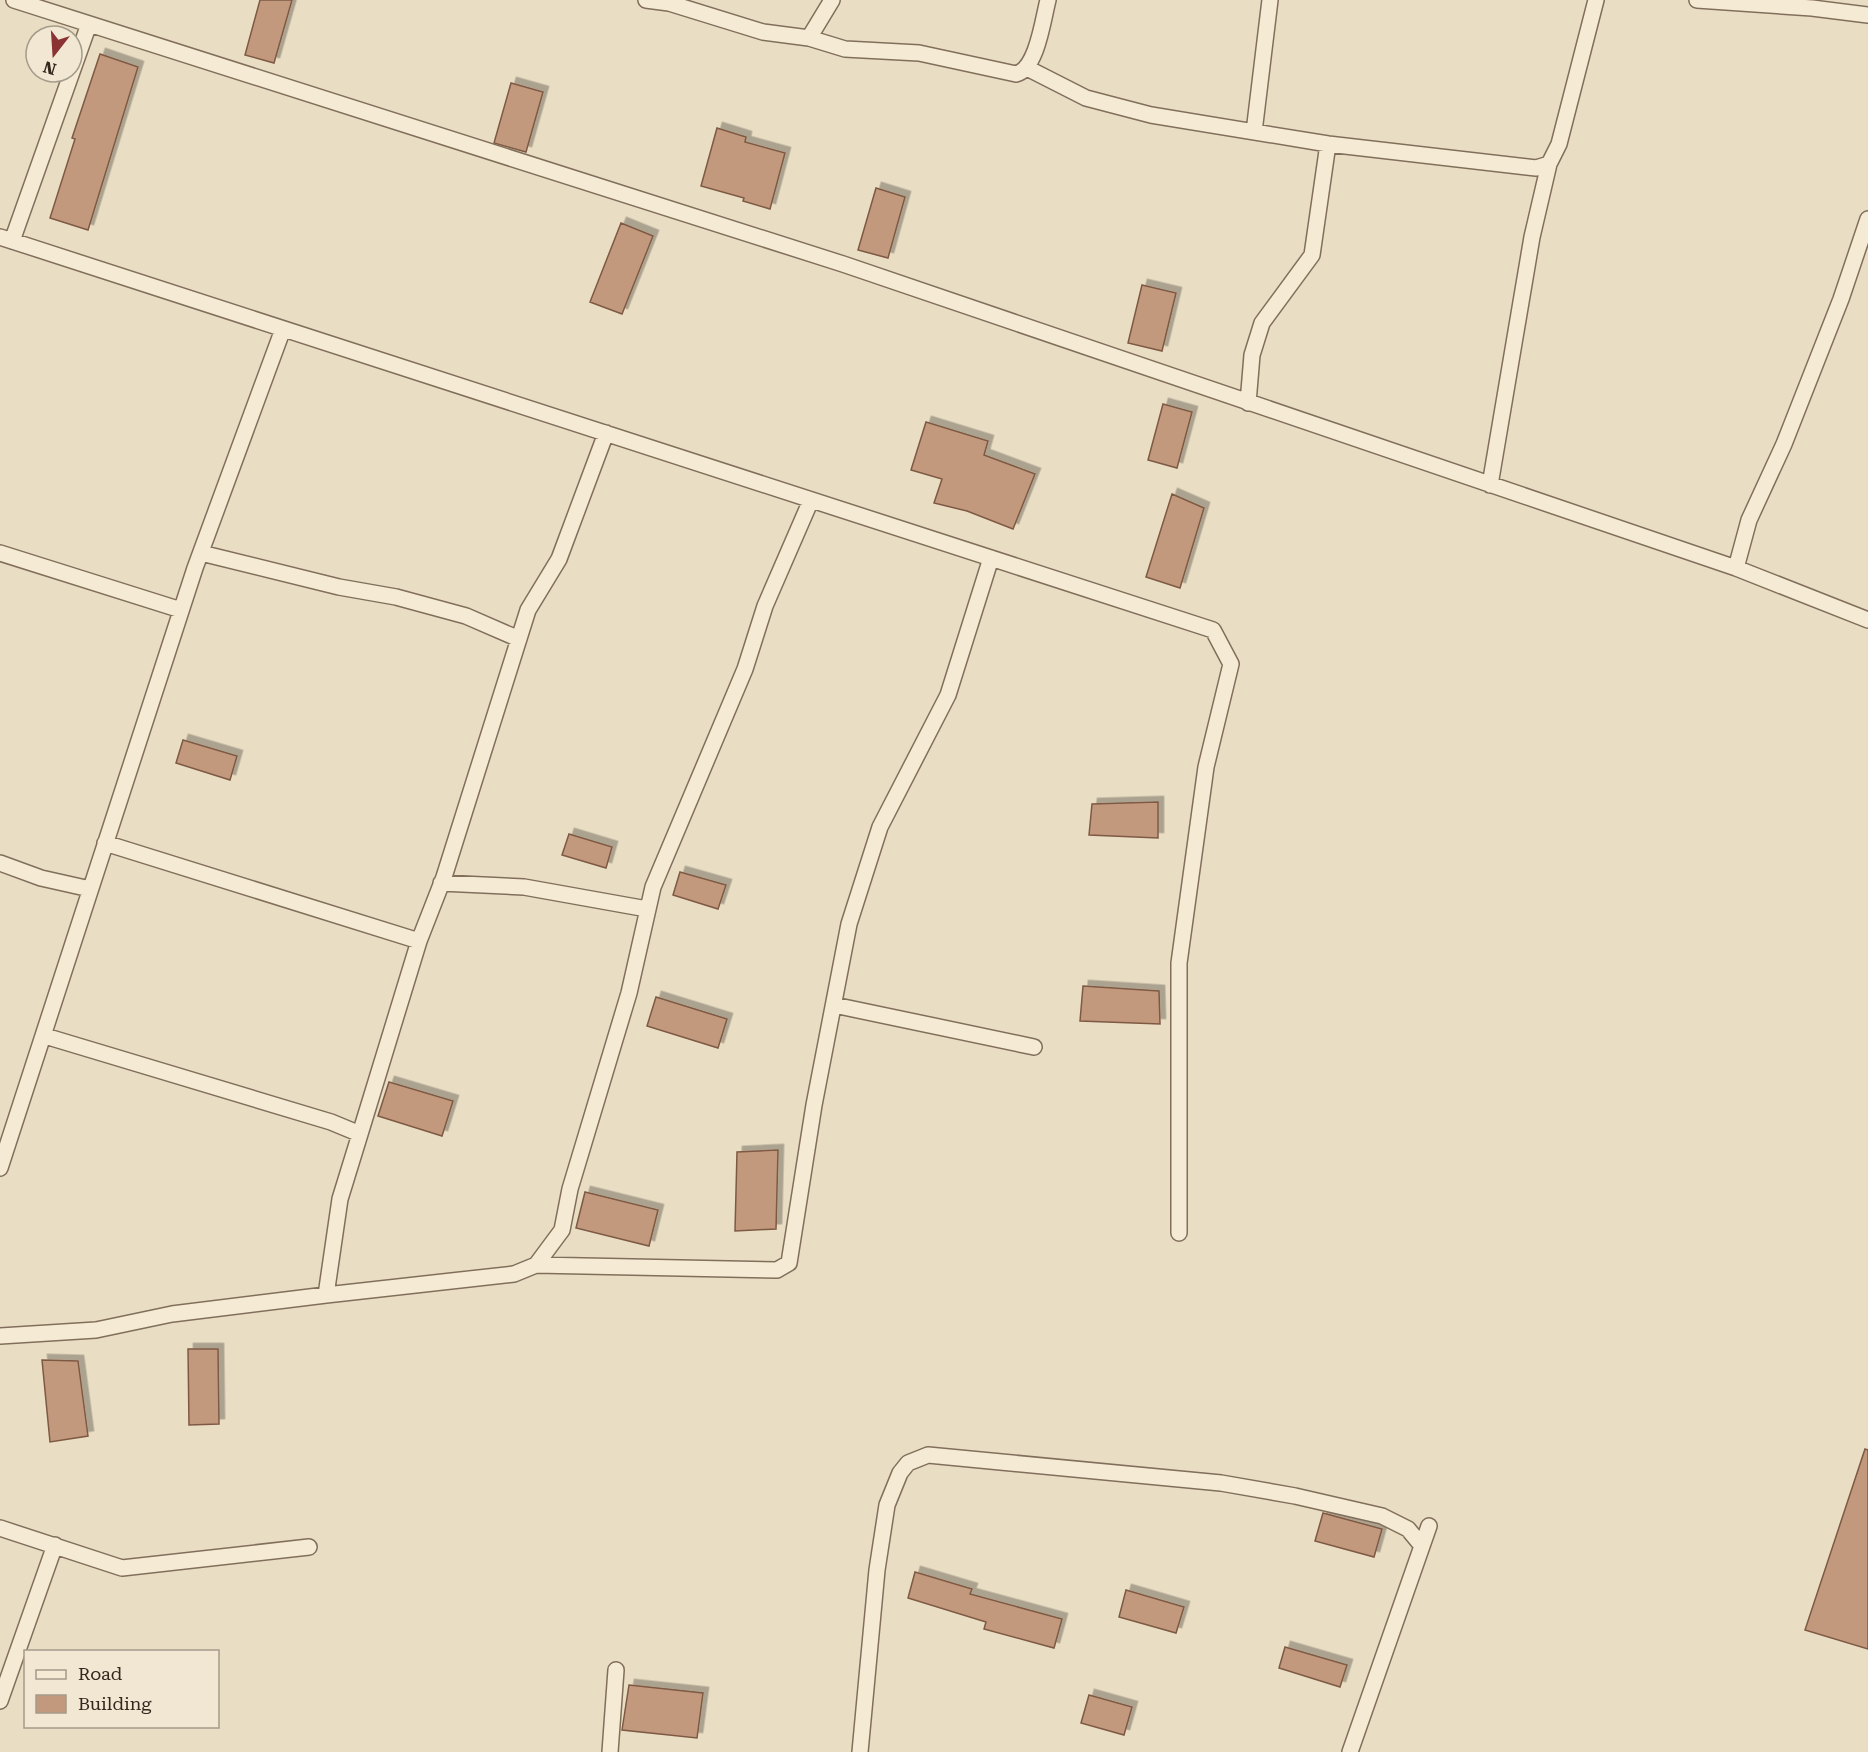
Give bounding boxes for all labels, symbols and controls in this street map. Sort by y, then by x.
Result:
north arrow [24,24,84,84]
text: N [41,57,58,79]
legend [24,1650,219,1728]
text: Road [78,1663,123,1684]
text: Building [78,1693,152,1714]

